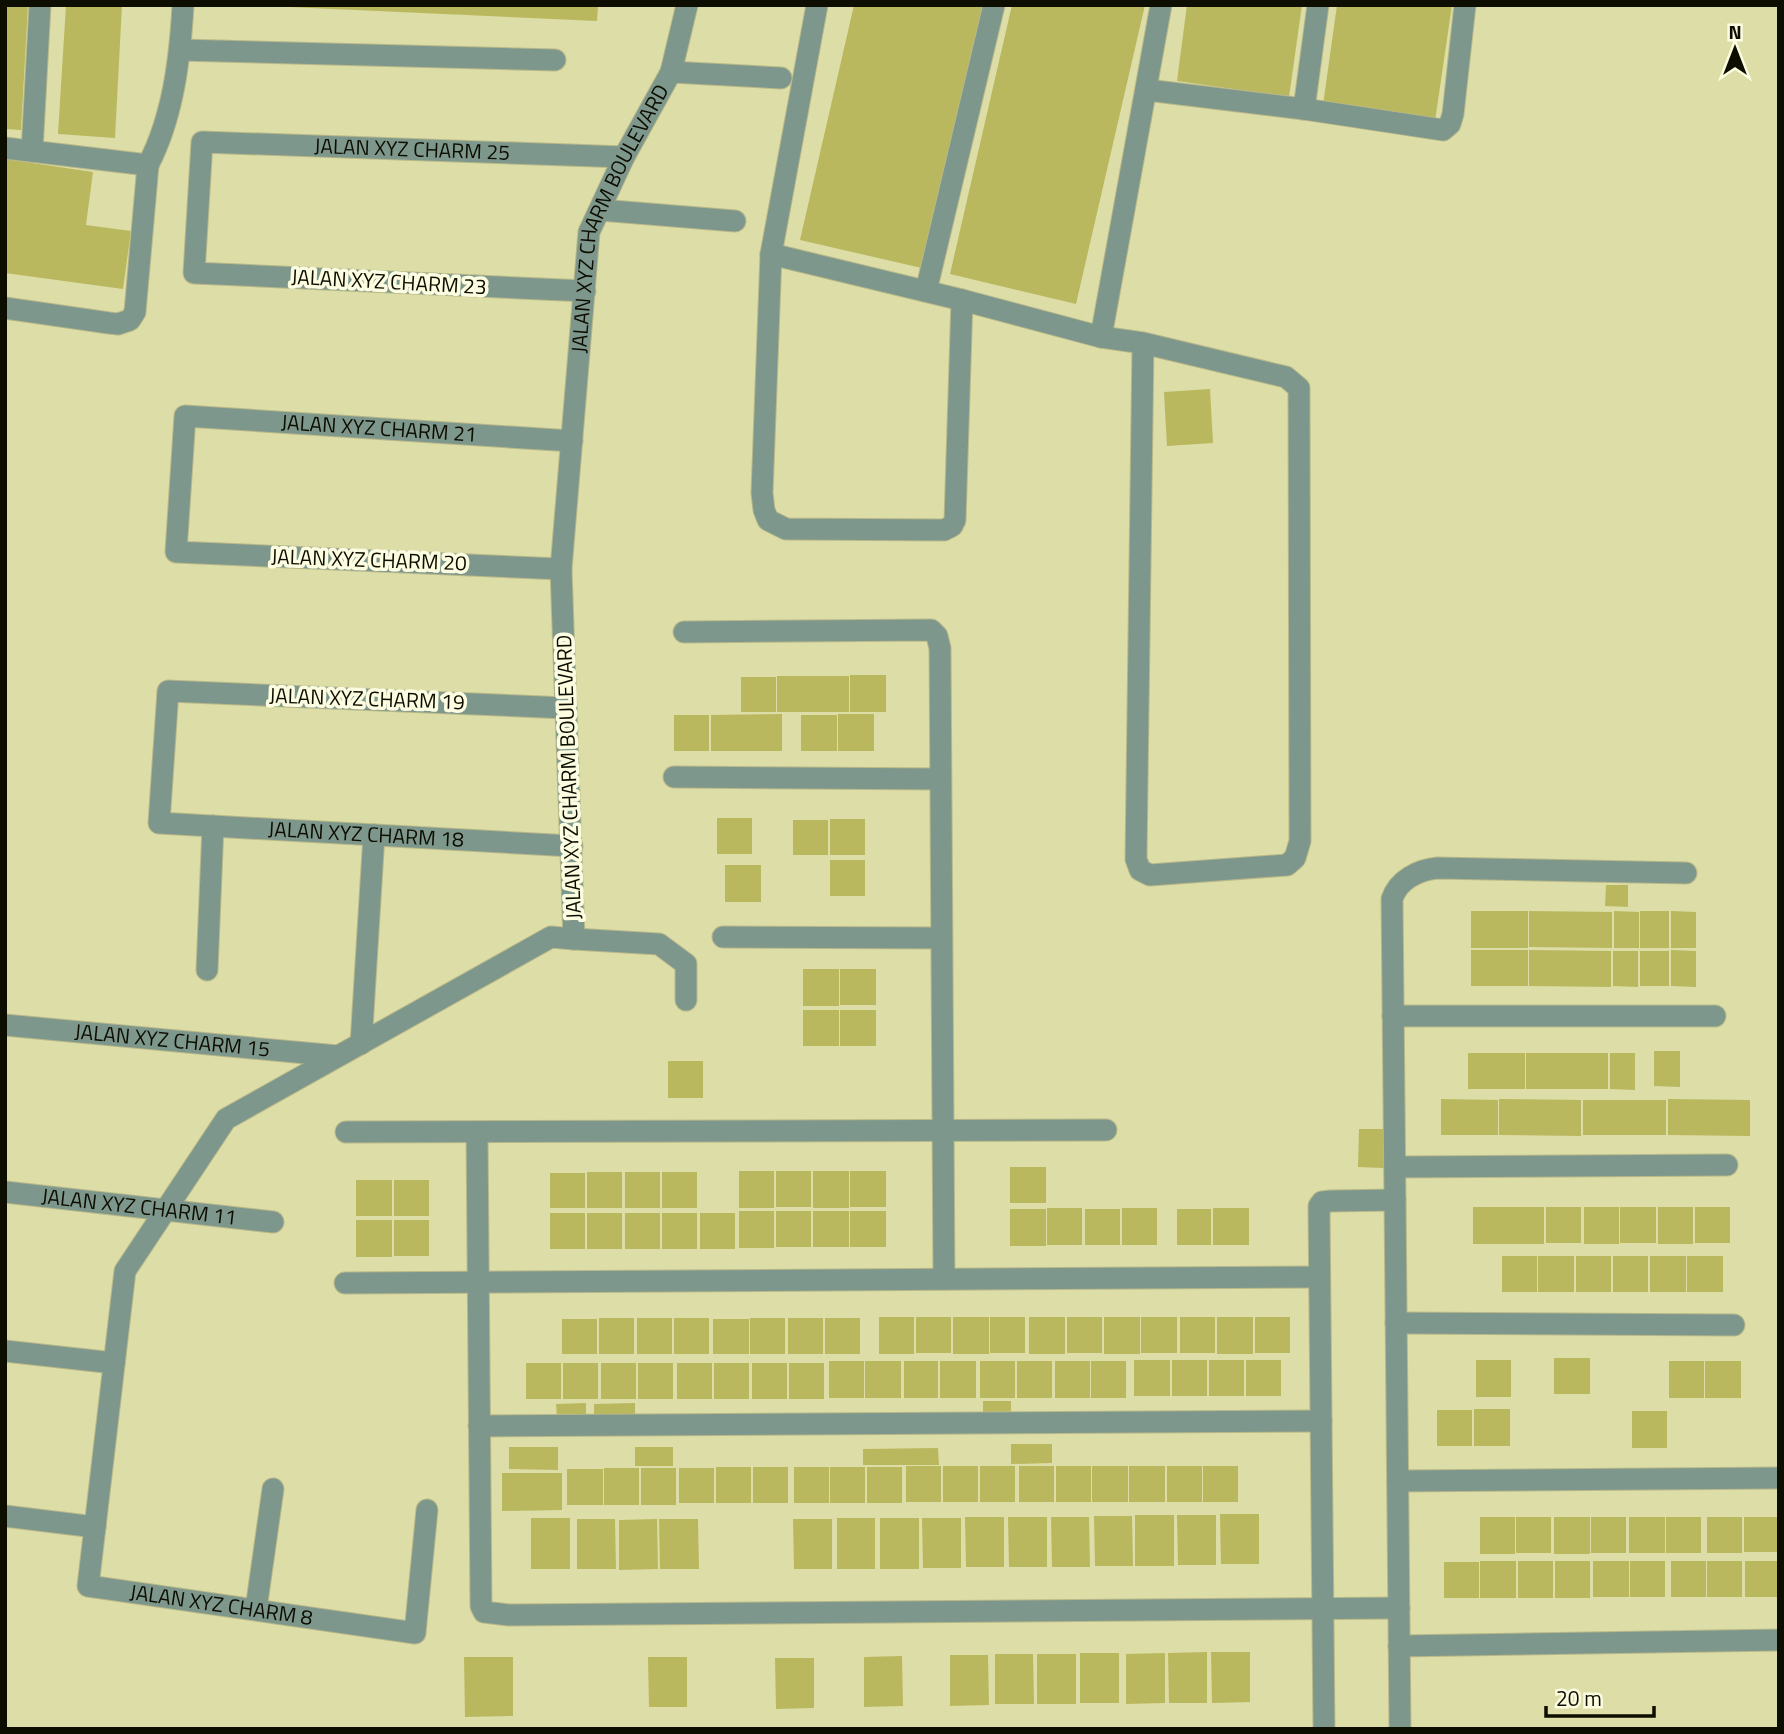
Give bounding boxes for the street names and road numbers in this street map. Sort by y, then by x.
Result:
street label: JALAN XYZ CHARM BOULEVARD [562,78,676,354]
street label: JALAN XYZ CHARM 25 [314,129,511,168]
street label: JALAN XYZ CHARM 23 [290,260,488,302]
street label: JALAN XYZ CHARM 21 [280,405,478,450]
street label: JALAN XYZ CHARM 20 [271,540,467,578]
street label: JALAN XYZ CHARM BOULEVARD [547,634,589,920]
street label: JALAN XYZ CHARM 19 [269,679,465,717]
street label: JALAN XYZ CHARM 18 [267,812,465,855]
street label: JALAN XYZ CHARM 15 [73,1015,271,1065]
street label: JALAN XYZ CHARM 11 [40,1179,238,1233]
street label: JALAN XYZ CHARM 8 [128,1575,315,1633]

